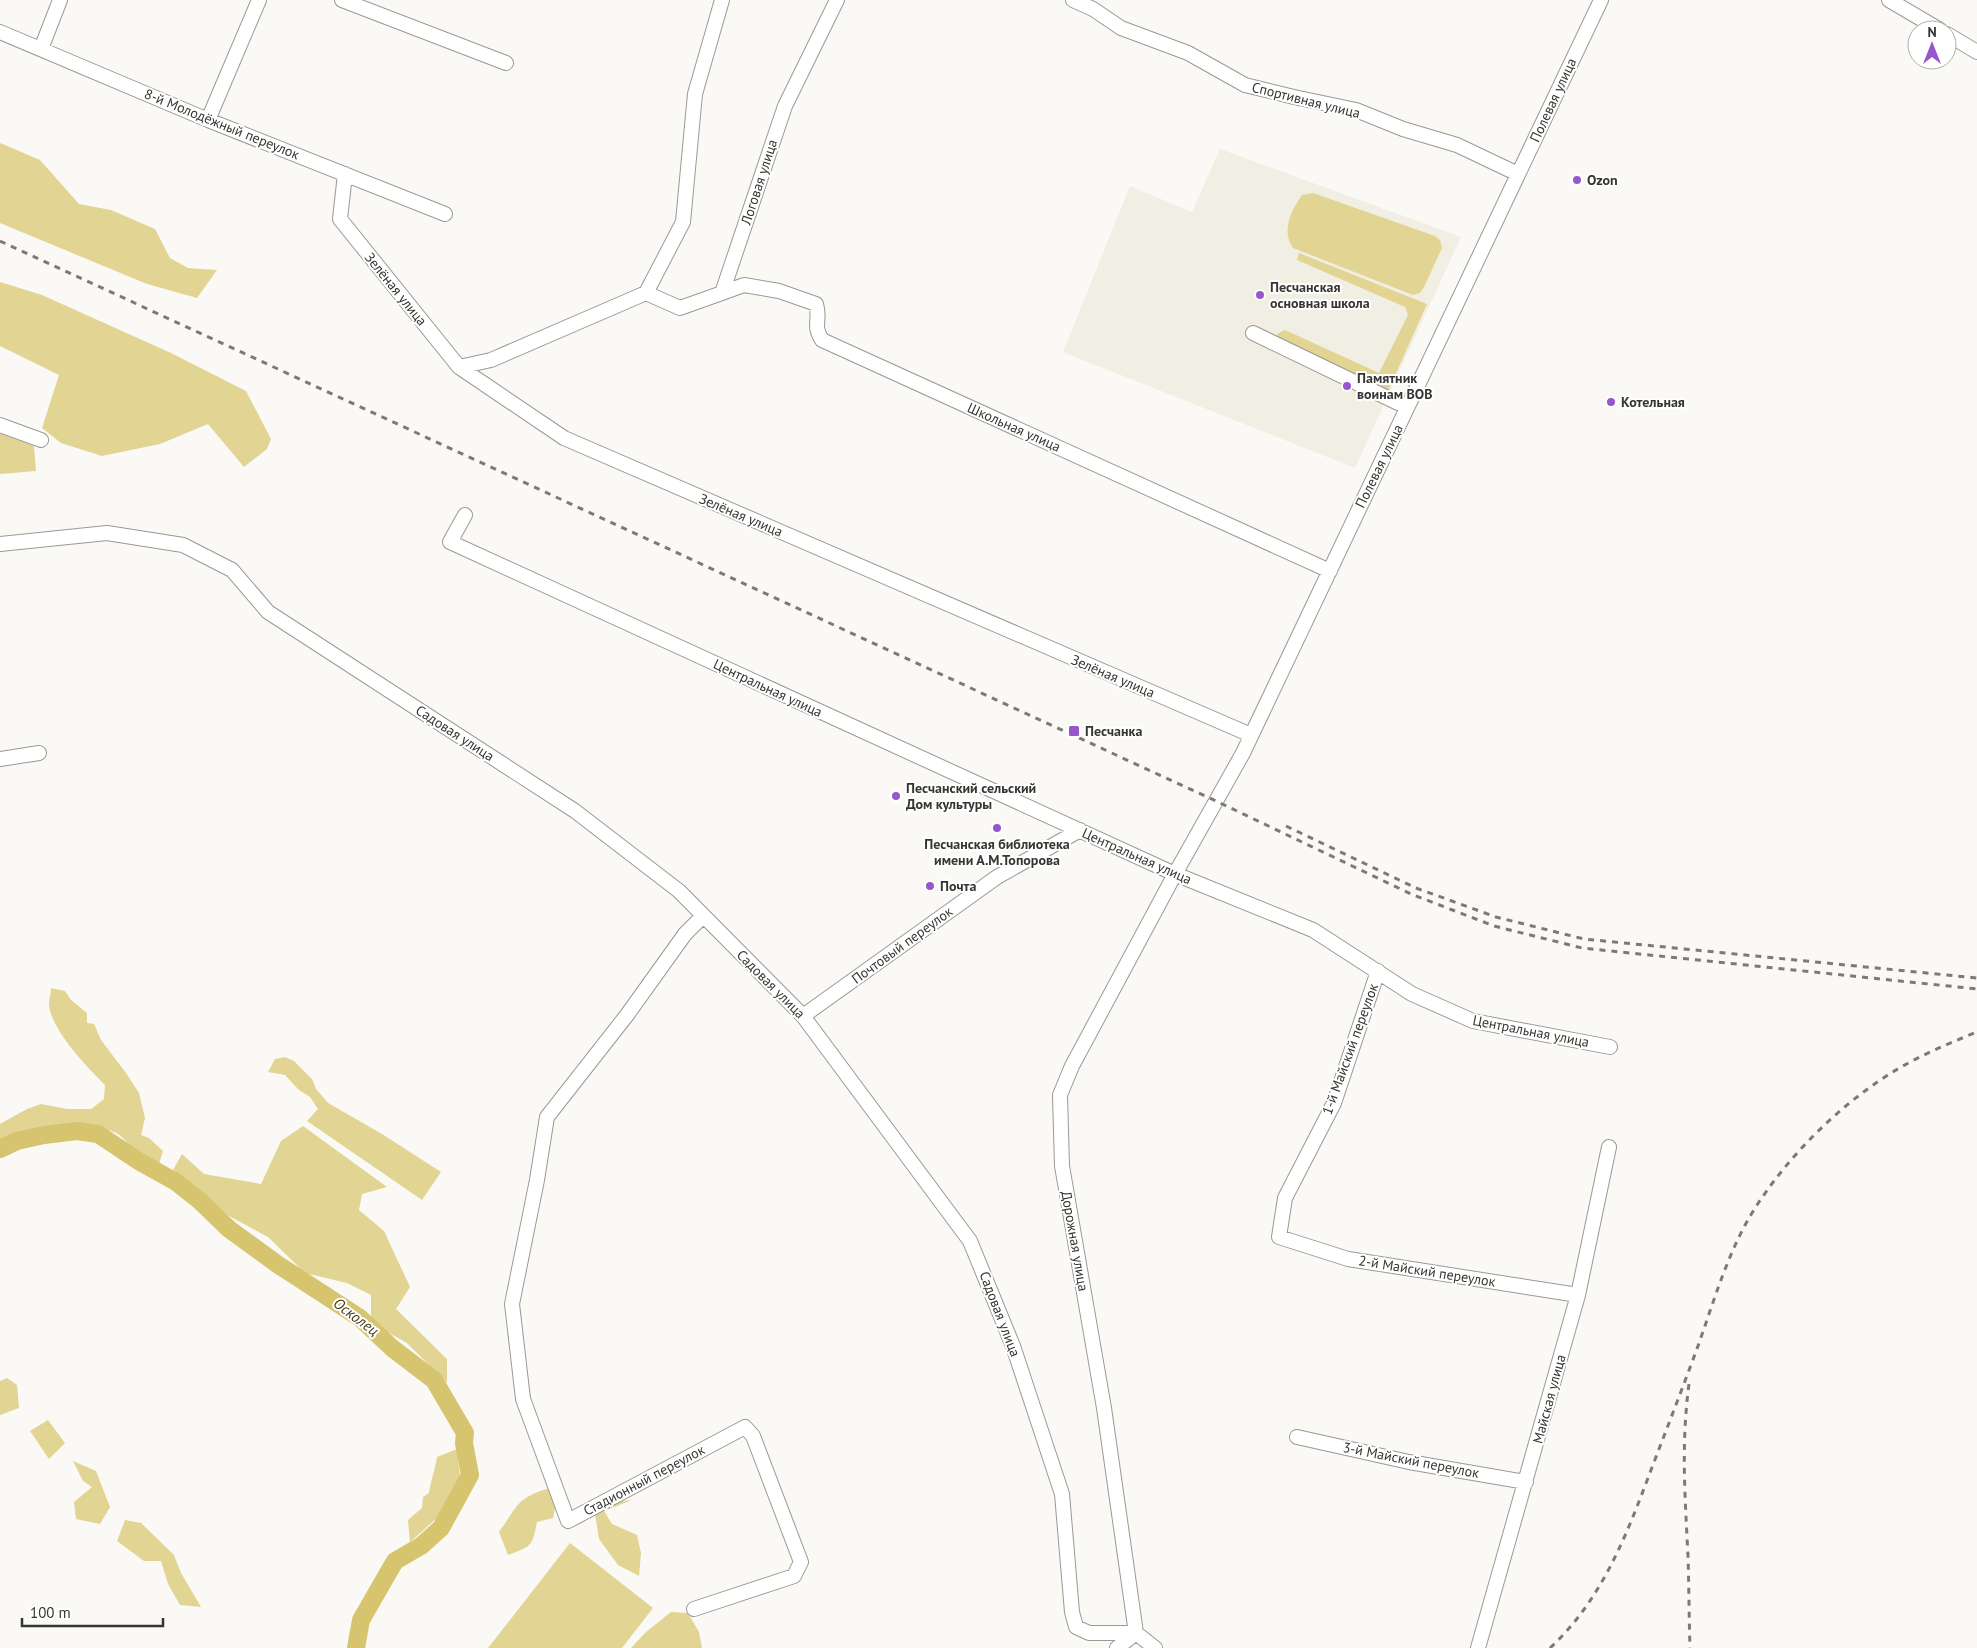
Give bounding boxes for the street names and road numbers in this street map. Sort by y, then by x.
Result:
street label: Полевая улица [1526,55,1580,145]
street label: Спортивная улица [1250,78,1362,122]
street label: 8-й Молодёжный переулок [142,85,302,163]
street label: Логовая улица [736,137,781,228]
street label: Зелёная улица [361,249,431,329]
street label: Школьная улица [965,398,1064,456]
street label: Полевая улица [1351,421,1407,511]
street label: Зелёная улица [696,489,786,541]
street label: Зелёная улица [1068,650,1158,702]
street label: Центральная улица [711,655,825,721]
street label: Садовая улица [412,701,498,765]
street label: Центральная улица [1079,824,1195,888]
street label: Почтовый переулок [848,902,956,988]
street label: Садовая улица [733,946,809,1022]
street label: 1-й Майский переулок [1318,981,1382,1117]
street label: Центральная улица [1471,1011,1591,1051]
street label: Дорожная улица [1057,1190,1093,1292]
street label: 2-й Майский переулок [1357,1251,1497,1291]
street label: Садовая улица [975,1269,1025,1359]
street label: Майская улица [1528,1352,1570,1446]
street label: 3-й Майский переулок [1341,1438,1481,1482]
street label: Стадионный переулок [580,1440,708,1520]

